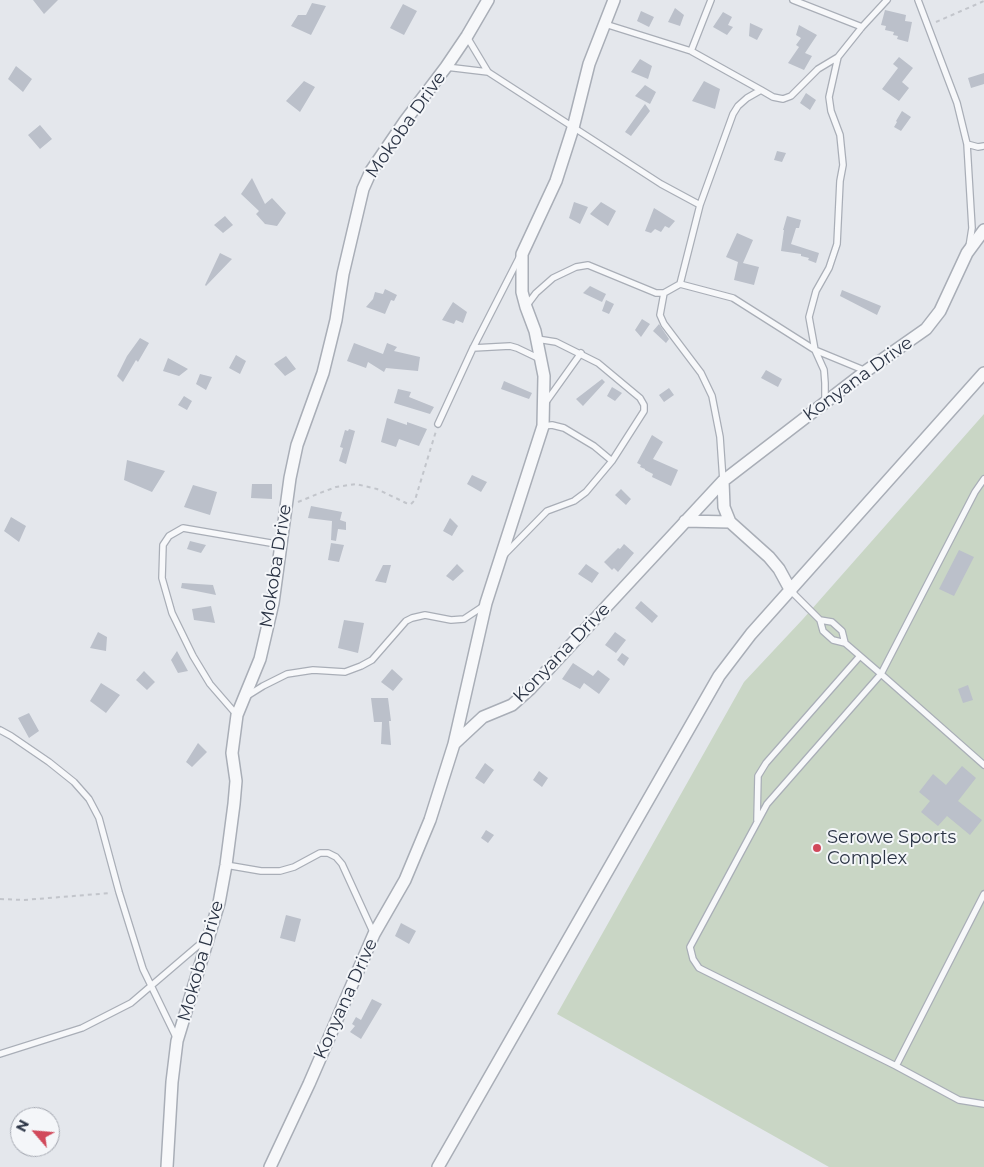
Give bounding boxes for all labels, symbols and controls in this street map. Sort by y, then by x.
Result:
street label: Mokoba Drive [361,68,451,182]
street label: Konyana Drive [799,332,917,426]
street label: Mokoba Drive [256,503,296,629]
street label: Konyana Drive [509,599,615,707]
place label: Serowe Sports Complex [827,827,956,870]
marker: Serowe Sports Complex [811,842,823,854]
street label: Mokoba Drive [173,898,229,1024]
street label: Konyana Drive [310,935,382,1063]
north arrow [10,1107,60,1157]
text: N [12,1117,33,1135]

